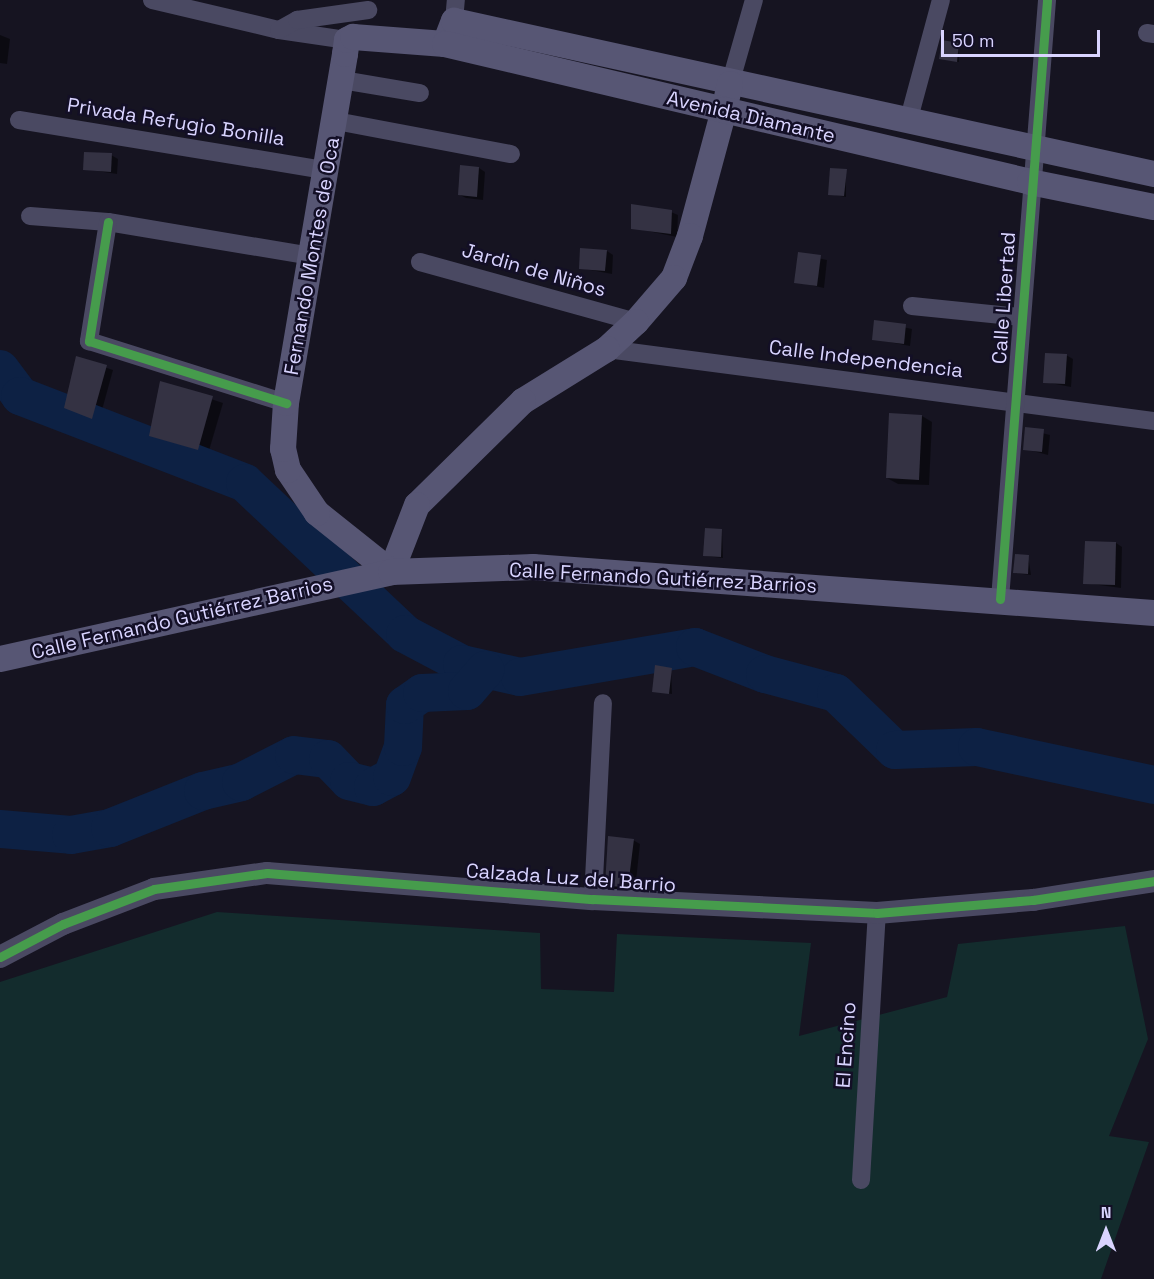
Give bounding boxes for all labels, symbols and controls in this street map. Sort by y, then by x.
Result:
scale bar [944,18,1103,56]
text: 50 m [952,29,994,52]
street label: Avenida Diamante [664,86,838,148]
street label: Privada Refugio Bonilla [65,93,287,151]
street label: Fernando Montes de Oca [279,135,345,377]
street label: Calle Libertad [987,231,1021,365]
street label: Jardin de Niños [459,238,609,302]
street label: Calle Independencia [768,335,964,383]
street label: Calle Fernando Gutiérrez Barrios [508,558,818,598]
street label: Calle Fernando Gutiérrez Barrios [29,572,335,664]
street label: Calzada Luz del Barrio [465,859,677,897]
street label: El Encino [831,1001,861,1089]
north arrow [1076,1201,1136,1261]
text: N [1101,1202,1111,1223]

